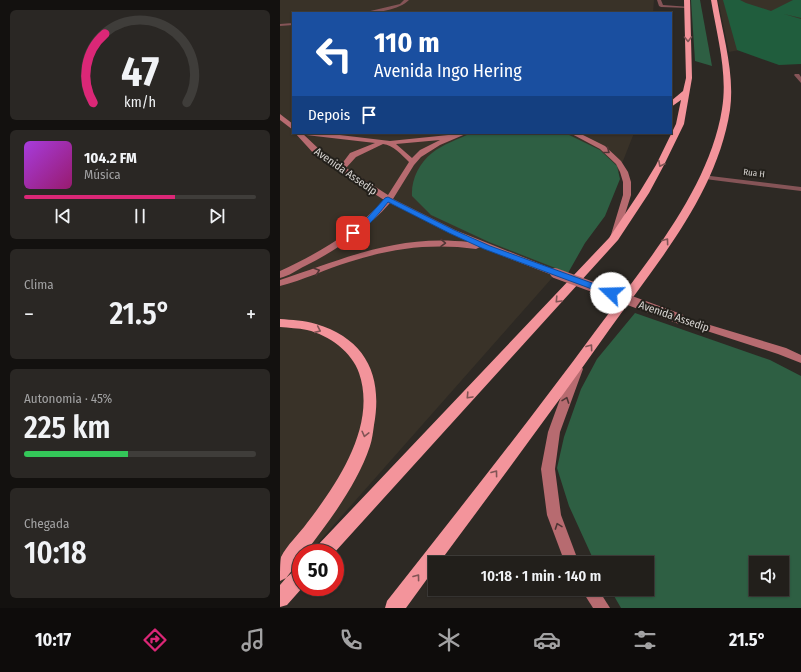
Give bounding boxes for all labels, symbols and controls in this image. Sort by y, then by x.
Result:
text: 110 m [374,26,440,59]
icon: left [308,28,360,80]
one-way arrow [684,36,692,42]
text: 47 [121,47,159,97]
text: Avenida Ingo Hering [374,60,522,82]
text: km/h [124,93,156,110]
icon: arrive [358,104,380,126]
text: Depois [308,106,350,124]
street label: Avenida Assedip [312,145,380,198]
one-way arrow [603,147,610,154]
text: 104.2 FM [84,149,137,167]
one-way arrow [658,159,666,167]
text: Música [84,167,121,182]
street label: Rua H [743,167,765,179]
icon: previous [52,205,74,227]
icon: pause [129,205,151,227]
icon: next [206,205,228,227]
pin [336,216,370,250]
icon: arrive [342,222,364,244]
one-way arrow [440,239,446,247]
one-way arrow [662,239,669,246]
one-way arrow [313,267,320,276]
position arrow [590,272,632,314]
text: Clima [24,277,54,292]
one-way arrow [555,295,563,303]
text: 21.5° [109,296,170,332]
street label: Avenida Assedip [637,298,711,335]
text: − [24,301,34,328]
text: + [246,301,256,328]
one-way arrow [314,325,322,333]
one-way arrow [585,344,593,351]
text: Autonomia · 45% [24,391,112,406]
one-way arrow [467,391,474,398]
one-way arrow [561,397,569,404]
text: 225 km [24,410,110,446]
one-way arrow [361,430,370,437]
one-way arrow [491,471,498,478]
text: Chegada [24,516,69,531]
one-way arrow [554,523,563,530]
text: 10:18 [24,535,87,571]
speed limit sign: 50 [292,544,344,596]
map controls [749,556,789,596]
button: sound [749,556,789,596]
text: 10:18 · 1 min · 140 m [481,567,601,585]
one-way arrow [412,574,419,581]
icon: directions [141,626,169,654]
icon: music [239,626,267,654]
icon: phone [337,626,365,654]
icon: climate [435,626,463,654]
icon: car [533,626,561,654]
icon: filters [631,626,659,654]
text: 10:17 [35,629,71,651]
text: 21.5° [729,629,766,651]

